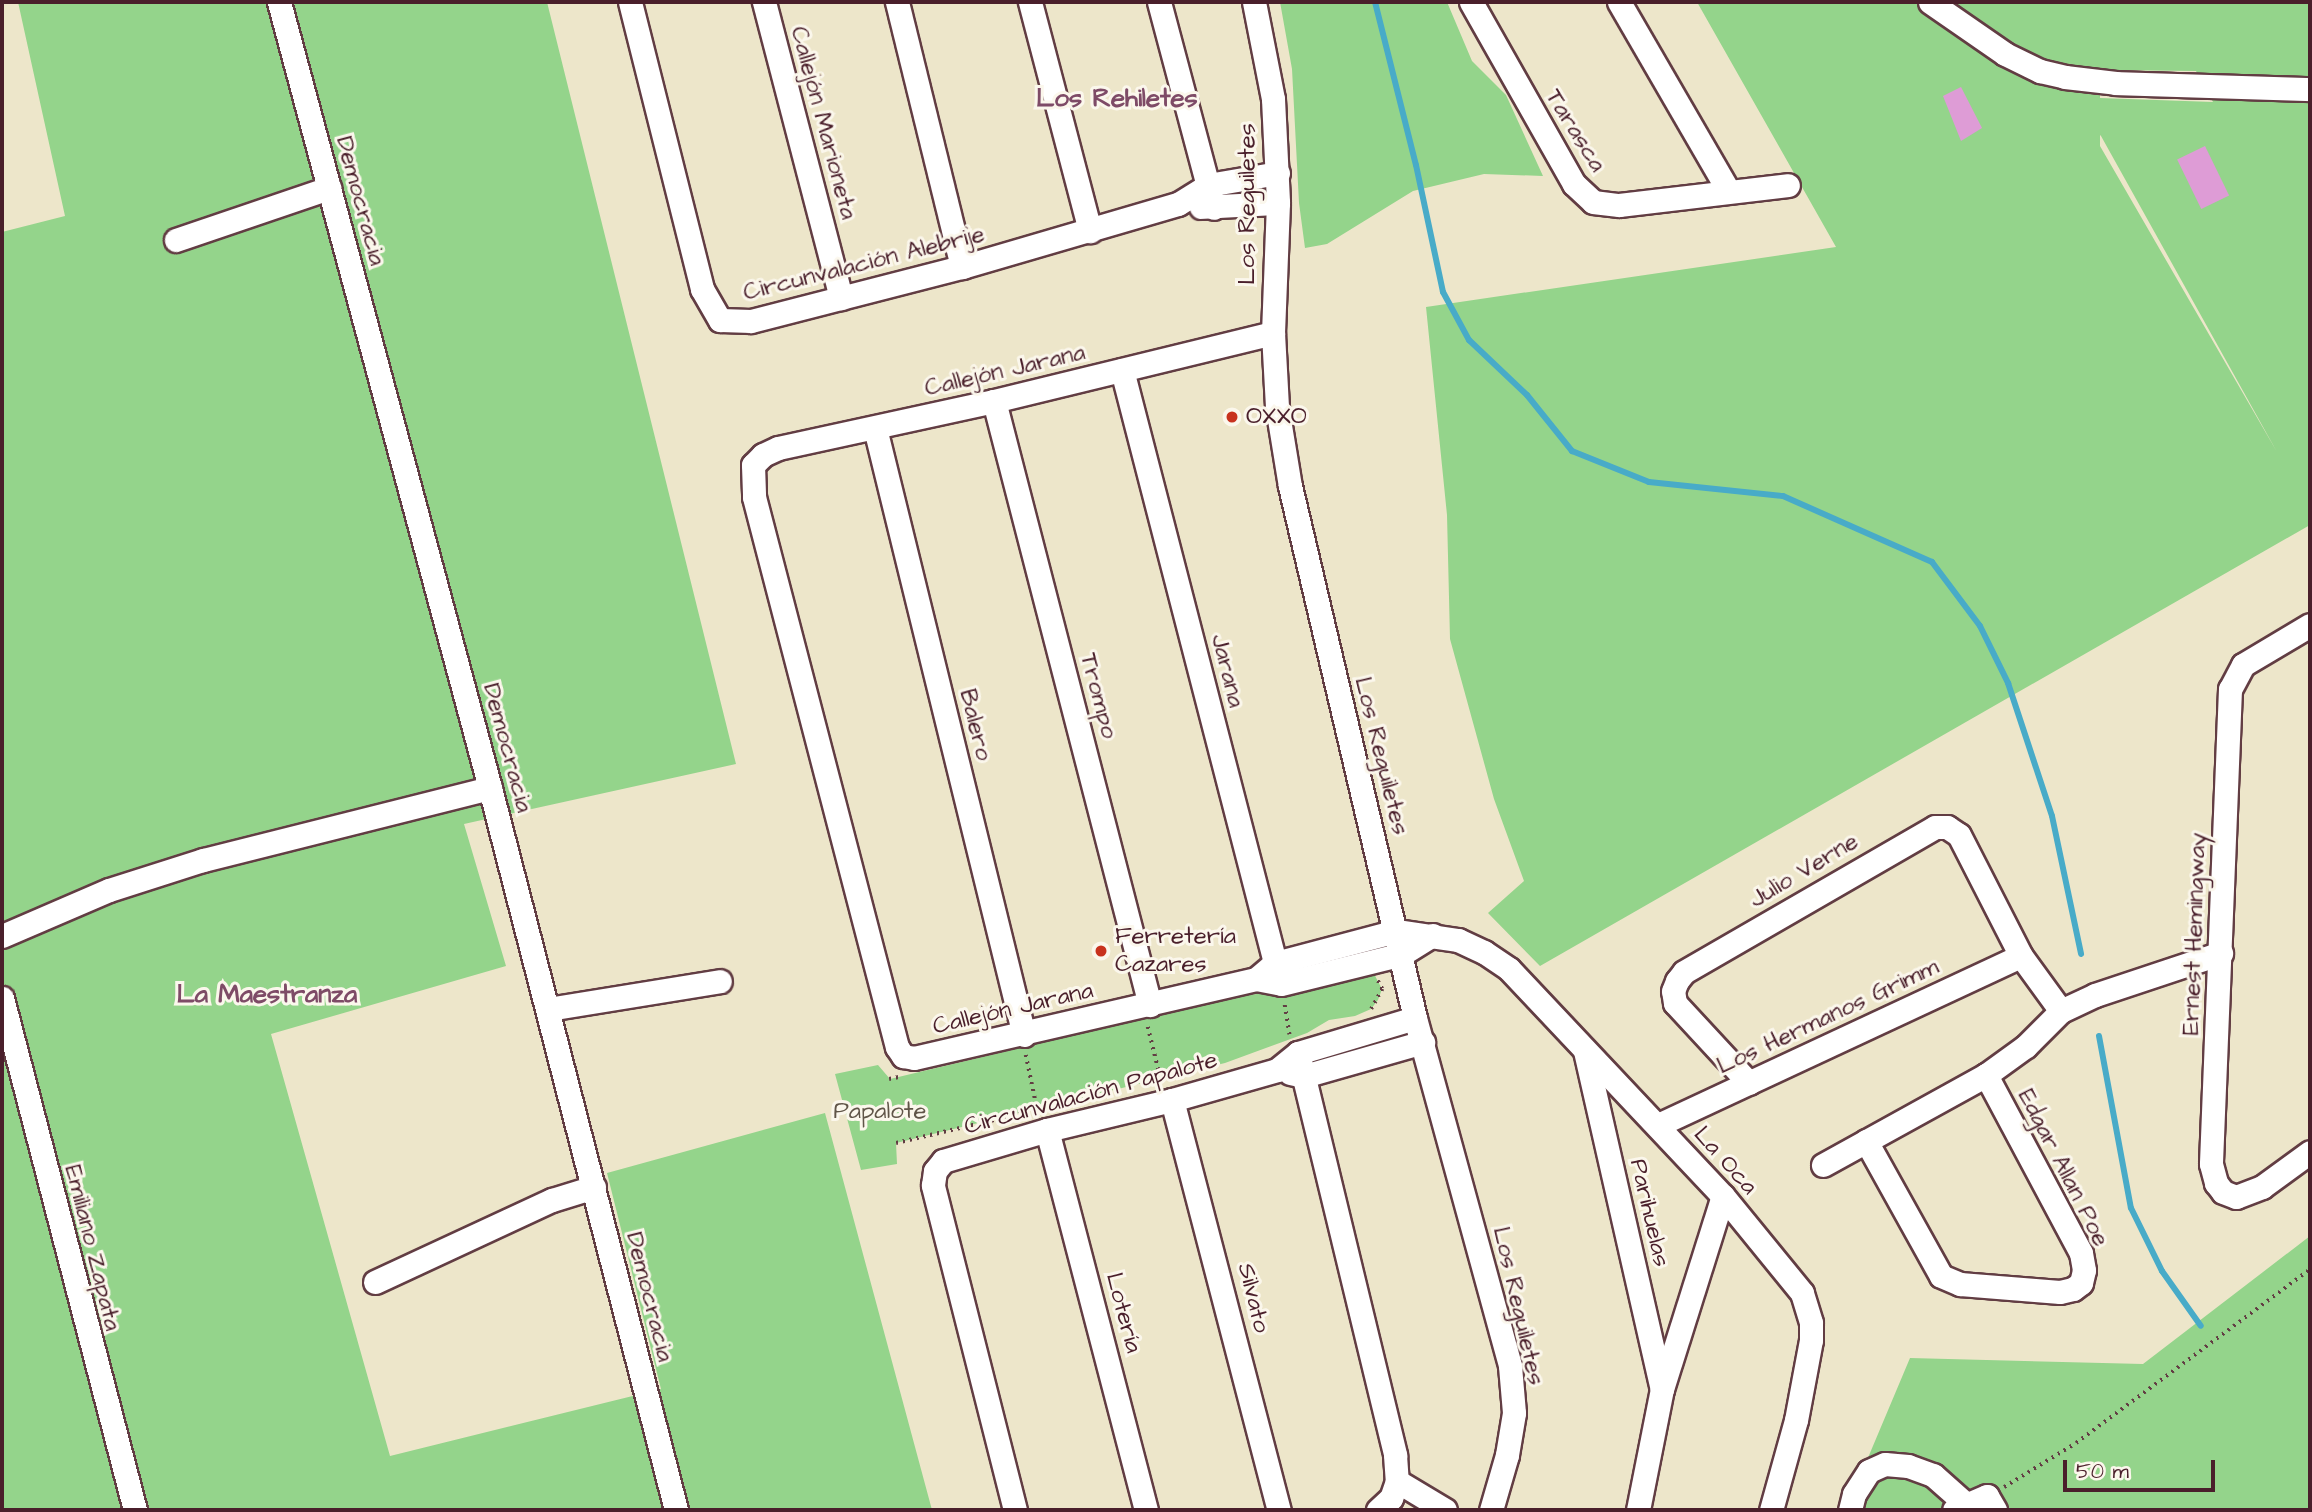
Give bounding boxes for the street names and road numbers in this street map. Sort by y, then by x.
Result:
street label: Callejón Marioneta [783,23,863,223]
street label: Tarasca [1538,84,1612,178]
street label: Los Reguiletes [1234,123,1262,285]
street label: Democracia [329,133,391,269]
street label: Circunvalación Alebrije [740,220,988,308]
street label: Callejón Jarana [922,339,1088,403]
street label: Jarana [1204,631,1250,711]
street label: Trompo [1073,650,1123,742]
street label: Los Reguiletes [1347,674,1415,838]
street label: Democracia [476,680,538,816]
street label: Balero [952,686,998,764]
street label: Julio Verne [1744,827,1864,915]
street label: Ernest Hemingway [2177,832,2213,1036]
street label: Los Hermanos Grimm [1713,953,1943,1081]
street label: Callejón Jarana [930,977,1096,1041]
street label: Circunvalación Papalote [961,1046,1221,1142]
street label: Edgar Allan Poe [2011,1085,2115,1251]
street label: La Oca [1687,1121,1763,1201]
street label: Parihuelas [1623,1156,1675,1270]
street label: Emiliano Zapata [57,1162,127,1334]
street label: Los Reguiletes [1486,1224,1550,1388]
street label: Democracia [619,1229,679,1365]
street label: Silvato [1230,1260,1276,1336]
street label: Lotería [1098,1270,1148,1356]

